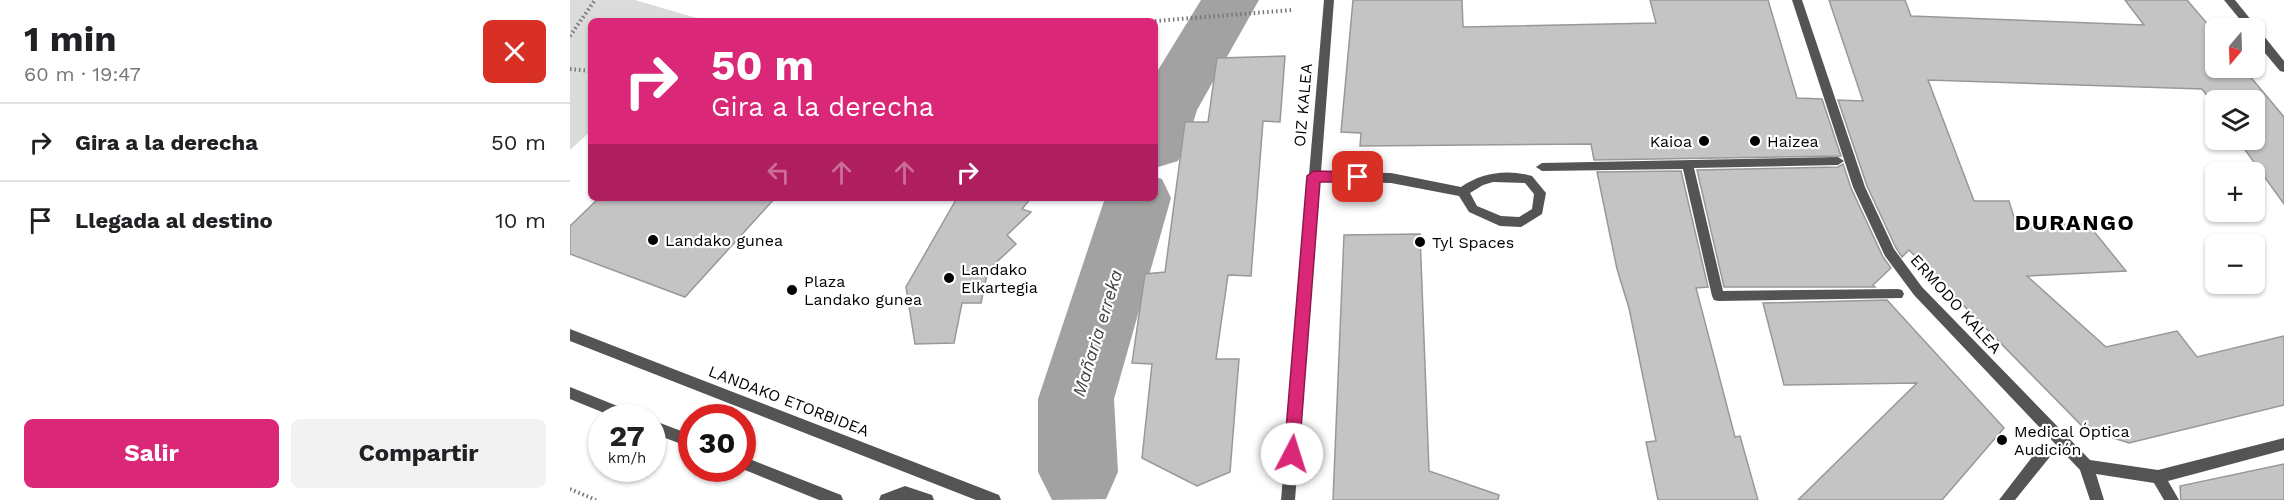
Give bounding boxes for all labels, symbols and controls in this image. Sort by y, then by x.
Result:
text: 1 min [24,18,116,60]
north arrow [2205,18,2265,78]
map controls [2205,18,2265,294]
button: close [483,20,546,83]
text: 50 m [711,41,814,90]
icon: right [612,42,690,120]
text: 60 m · 19:47 [24,62,141,86]
street label: OIZ KALEA [1290,62,1316,147]
button: layers [2205,90,2265,150]
text: Gira a la derecha [711,91,934,123]
icon: right [24,126,57,159]
text: Gira a la derecha [75,130,258,155]
text: 50 m [491,130,546,155]
place label: Kaioa [1650,132,1692,151]
place label: Haizea [1767,132,1819,151]
marker: Kaioa [1697,134,1711,148]
marker: Haizea [1748,134,1762,148]
pin [1332,151,1383,202]
icon: left [762,156,795,189]
icon: ahead [825,156,858,189]
icon: ahead [888,156,921,189]
icon: right [951,156,984,189]
icon: arrive [1341,160,1374,193]
button: + [2205,162,2265,222]
icon: arrive [24,204,57,237]
text: Llegada al destino [75,208,273,233]
text: 10 m [495,208,546,233]
district label: DURANGO [2015,210,2135,235]
place label: Landako gunea [665,231,783,250]
marker: Landako gunea [646,233,660,247]
place label: Tyl Spaces [1432,233,1514,252]
button: − [2205,234,2265,294]
marker: Tyl Spaces [1413,235,1427,249]
street label: ERMODO KALEA [1907,251,2006,358]
place label: Landako Elkartegia [961,260,1038,297]
water label: Mañaria erreka [1068,267,1126,399]
marker: Landako Elkartegia [942,271,956,285]
place label: Plaza Landako gunea [804,272,922,309]
marker: Plaza Landako gunea [785,283,799,297]
street label: LANDAKO ETORBIDEA [706,362,872,441]
speed limit sign: 30 [678,404,756,482]
text: 27 [609,418,645,453]
button: Salir [24,419,279,488]
button: Compartir [291,419,546,488]
position arrow [1260,422,1324,486]
place label: Medical Óptica Audición [2014,422,2130,459]
marker: Medical Óptica Audición [1995,433,2009,447]
text: km/h [608,449,646,467]

